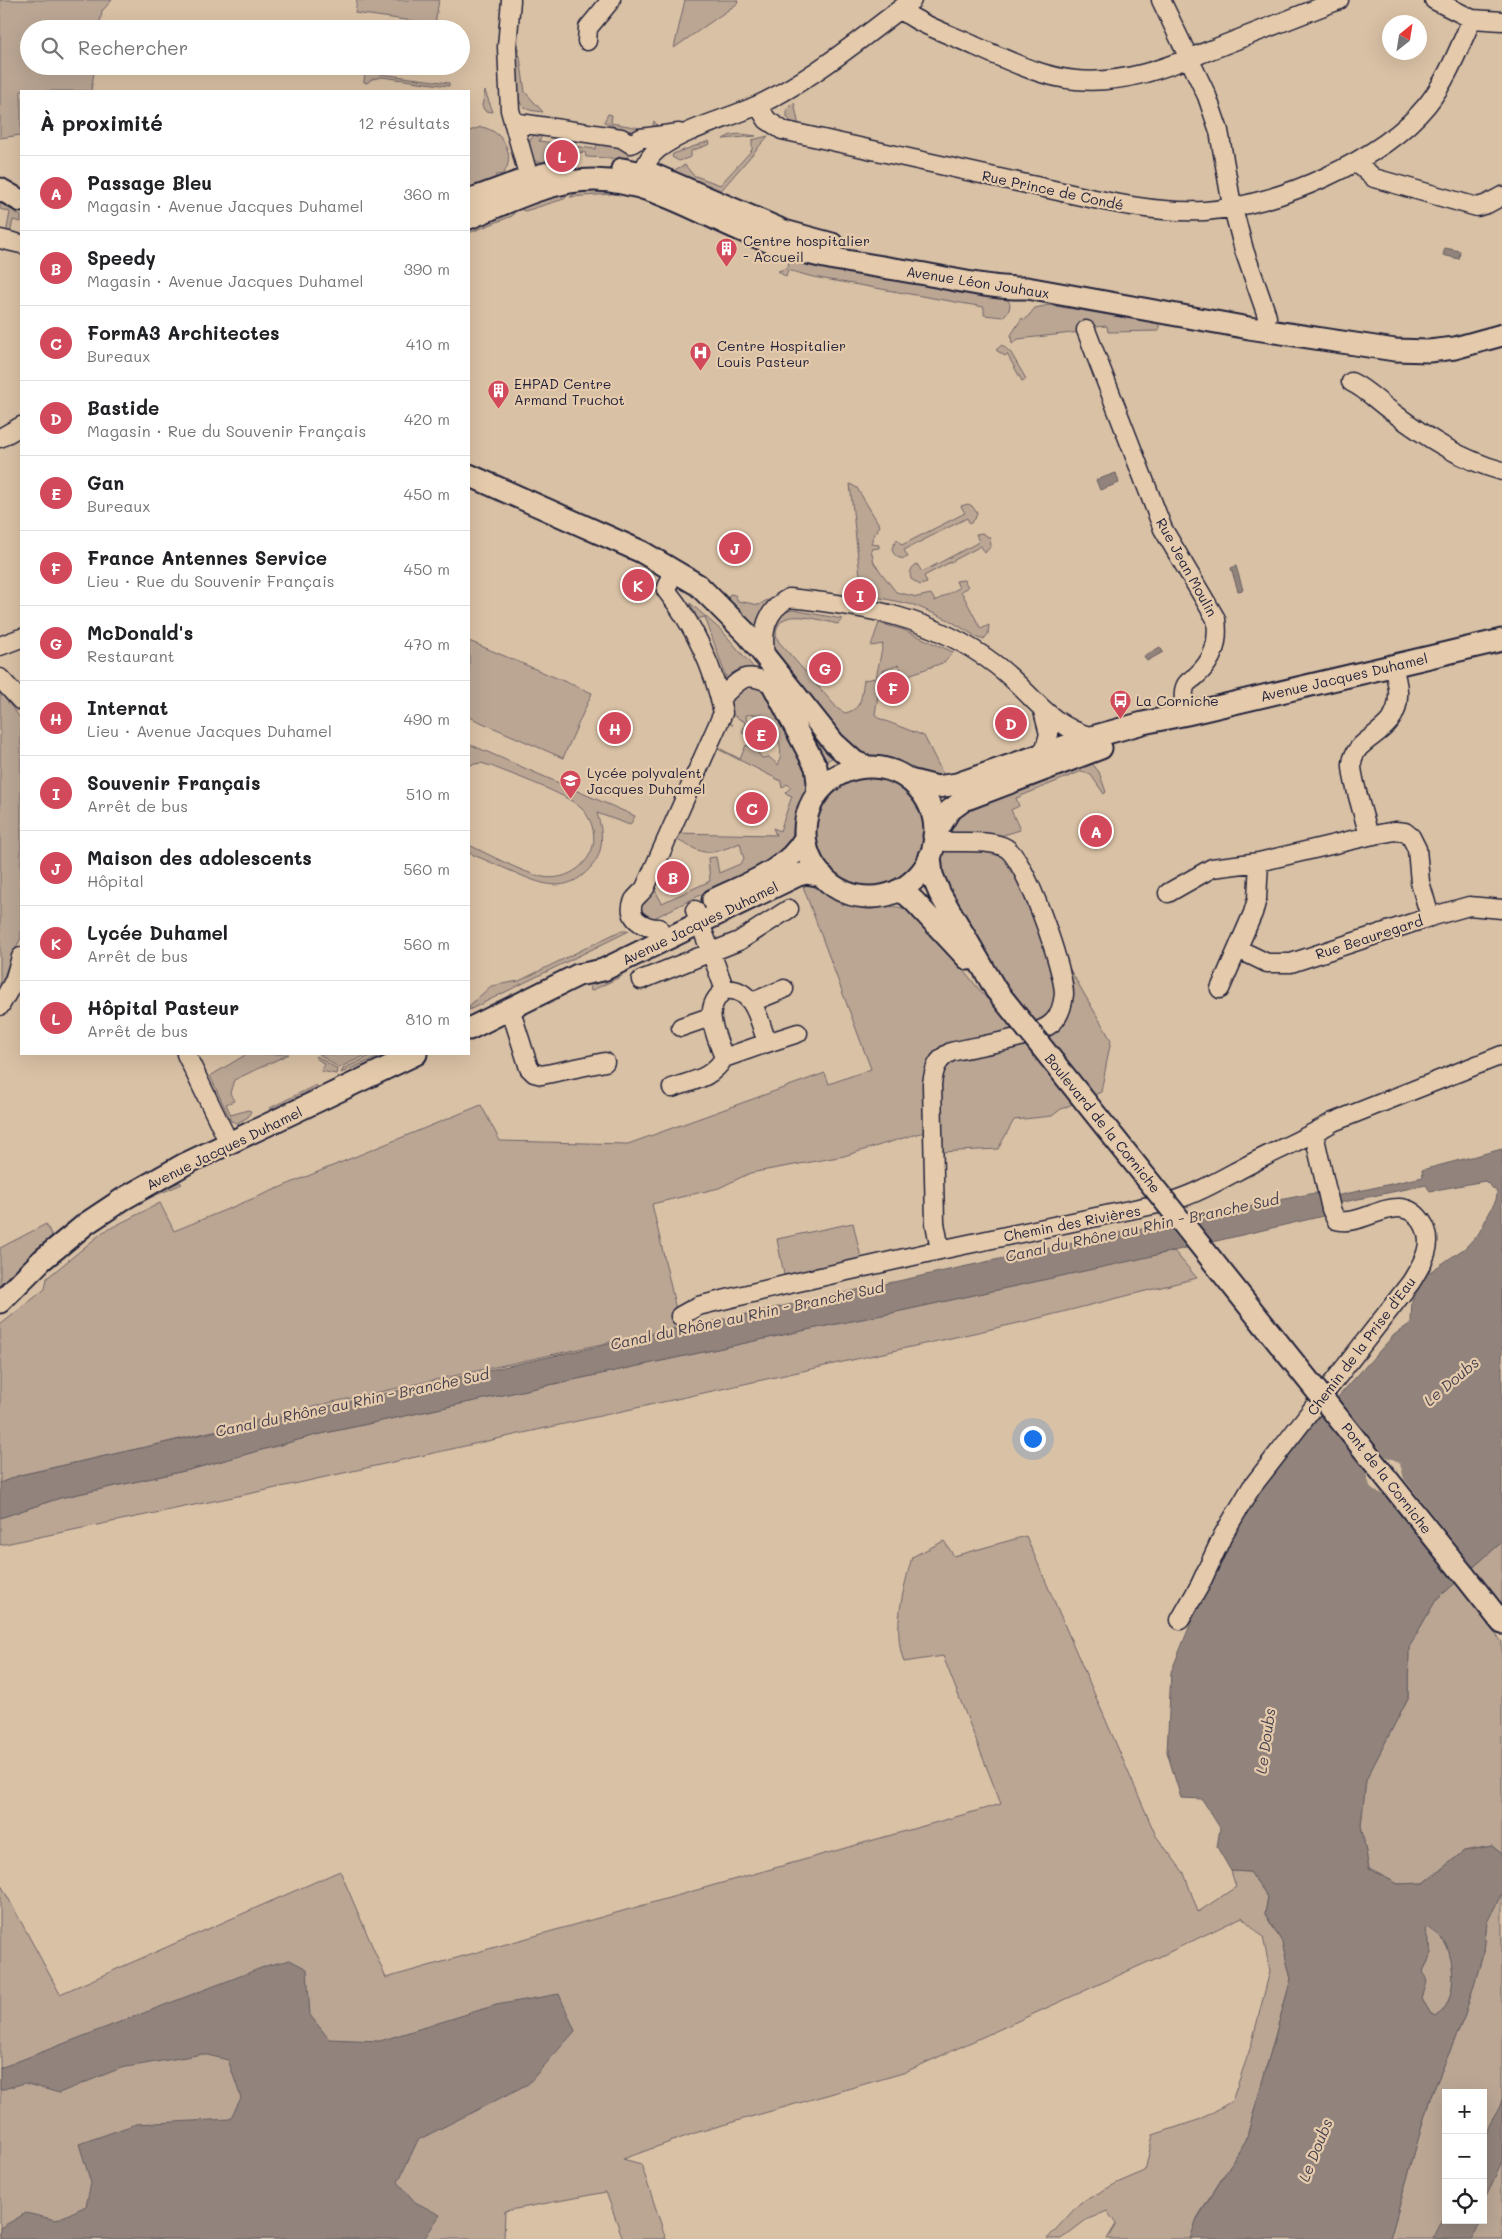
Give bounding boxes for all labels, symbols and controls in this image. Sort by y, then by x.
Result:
north arrow [1382,15,1427,60]
search box [20,20,470,75]
icon: search [38,34,66,62]
text: Rechercher [78,35,188,60]
text: À proximité [40,109,163,136]
text: 12 résultats [358,112,450,133]
pin: L [546,137,578,175]
street label: Rue Prince de Condé [980,166,1126,214]
text: Passage Bleu [87,170,212,195]
text: A [50,183,62,204]
text: 360 m [403,183,450,204]
text: Magasin · Avenue Jacques Duhamel [87,195,364,216]
place label: Centre hospitalier - Accueil [743,231,870,266]
building icon: Centre hospitalier - Accueil [715,236,739,267]
text: Speedy [87,245,156,270]
text: B [51,258,61,279]
text: 390 m [403,258,450,279]
street label: Avenue Léon Jouhaux [905,261,1051,303]
text: Magasin · Avenue Jacques Duhamel [87,270,364,291]
text: FormA3 Architectes [87,320,280,345]
text: C [50,333,62,354]
text: 410 m [406,333,450,354]
place label: Centre Hospitalier Louis Pasteur [717,336,846,371]
hospital icon: Centre Hospitalier Louis Pasteur [689,341,713,372]
text: Bureaux [87,345,151,366]
place label: EHPAD Centre Armand Truchot [514,374,625,409]
building icon: EHPAD Centre Armand Truchot [486,379,510,410]
text: Bastide [87,395,159,420]
text: D [50,408,62,429]
text: 420 m [404,408,450,429]
text: Magasin · Rue du Souvenir Français [87,420,366,441]
text: Gan [87,470,124,495]
text: E [51,483,61,504]
text: 450 m [404,483,450,504]
text: Bureaux [87,495,151,516]
street label: Rue Jean Moulin [1152,514,1222,620]
pin: J [719,529,751,567]
text: France Antennes Service [87,545,327,570]
text: F [51,558,61,579]
text: 450 m [404,558,450,579]
pin: K [622,566,654,604]
text: Lieu · Rue du Souvenir Français [87,570,335,591]
pin: I [844,576,876,614]
text: McDonald's [87,620,193,645]
text: G [50,633,62,654]
text: 470 m [404,633,450,654]
text: Restaurant [87,645,175,666]
street label: Avenue Jacques Duhamel [1258,648,1430,706]
pin: G [809,649,841,687]
pin: F [877,669,909,707]
bus stop icon: La Corniche [1108,688,1132,719]
place label: La Corniche [1136,691,1219,710]
text: Internat [87,695,168,720]
pin: D [995,704,1027,742]
text: H [50,708,62,729]
text: 490 m [403,708,450,729]
pin: H [599,709,631,747]
pin: E [745,715,777,753]
text: Lieu · Avenue Jacques Duhamel [87,720,332,741]
place label: Lycée polyvalent Jacques Duhamel [587,763,705,798]
school or university icon: Lycée polyvalent Jacques Duhamel [559,768,583,799]
text: Souvenir Français [87,770,261,795]
text: I [52,783,60,804]
text: 510 m [406,783,450,804]
pin: C [736,789,768,827]
text: Arrêt de bus [87,795,188,816]
pin: A [1080,812,1112,850]
text: Maison des adolescents [87,845,312,870]
text: J [51,858,61,879]
text: 560 m [403,858,450,879]
pin: B [657,858,689,896]
text: Hôpital [87,870,144,891]
street label: Avenue Jacques Duhamel [619,877,781,969]
street label: Rue Beauregard [1313,911,1425,963]
text: Lycée Duhamel [87,920,228,945]
text: K [51,933,61,954]
text: 560 m [403,933,450,954]
text: Arrêt de bus [87,945,188,966]
text: Hôpital Pasteur [87,995,239,1020]
text: L [51,1008,61,1029]
text: 810 m [405,1008,450,1029]
text: Arrêt de bus [87,1020,188,1041]
street label: Boulevard de la Corniche [1041,1049,1165,1197]
street label: Avenue Jacques Duhamel [143,1102,305,1194]
water label: Canal du Rhône au Rhin - Branche Sud [1003,1188,1282,1266]
street label: Chemin des Rivières [1002,1200,1142,1246]
street label: Chemin de la Prise d'Eau [1303,1273,1419,1419]
water label: Canal du Rhône au Rhin - Branche Sud [608,1276,887,1354]
water label: Le Doubs [1419,1352,1483,1410]
water label: Canal du Rhône au Rhin - Branche Sud [213,1363,492,1441]
street label: Pont de la Corniche [1338,1419,1436,1537]
your location [1020,1426,1046,1452]
water label: Le Doubs [1250,1707,1280,1775]
map controls [1442,2089,1487,2224]
button: + [1442,2089,1487,2134]
water label: Le Doubs [1293,2116,1337,2184]
button: − [1442,2134,1487,2179]
button: locate [1442,2179,1487,2224]

